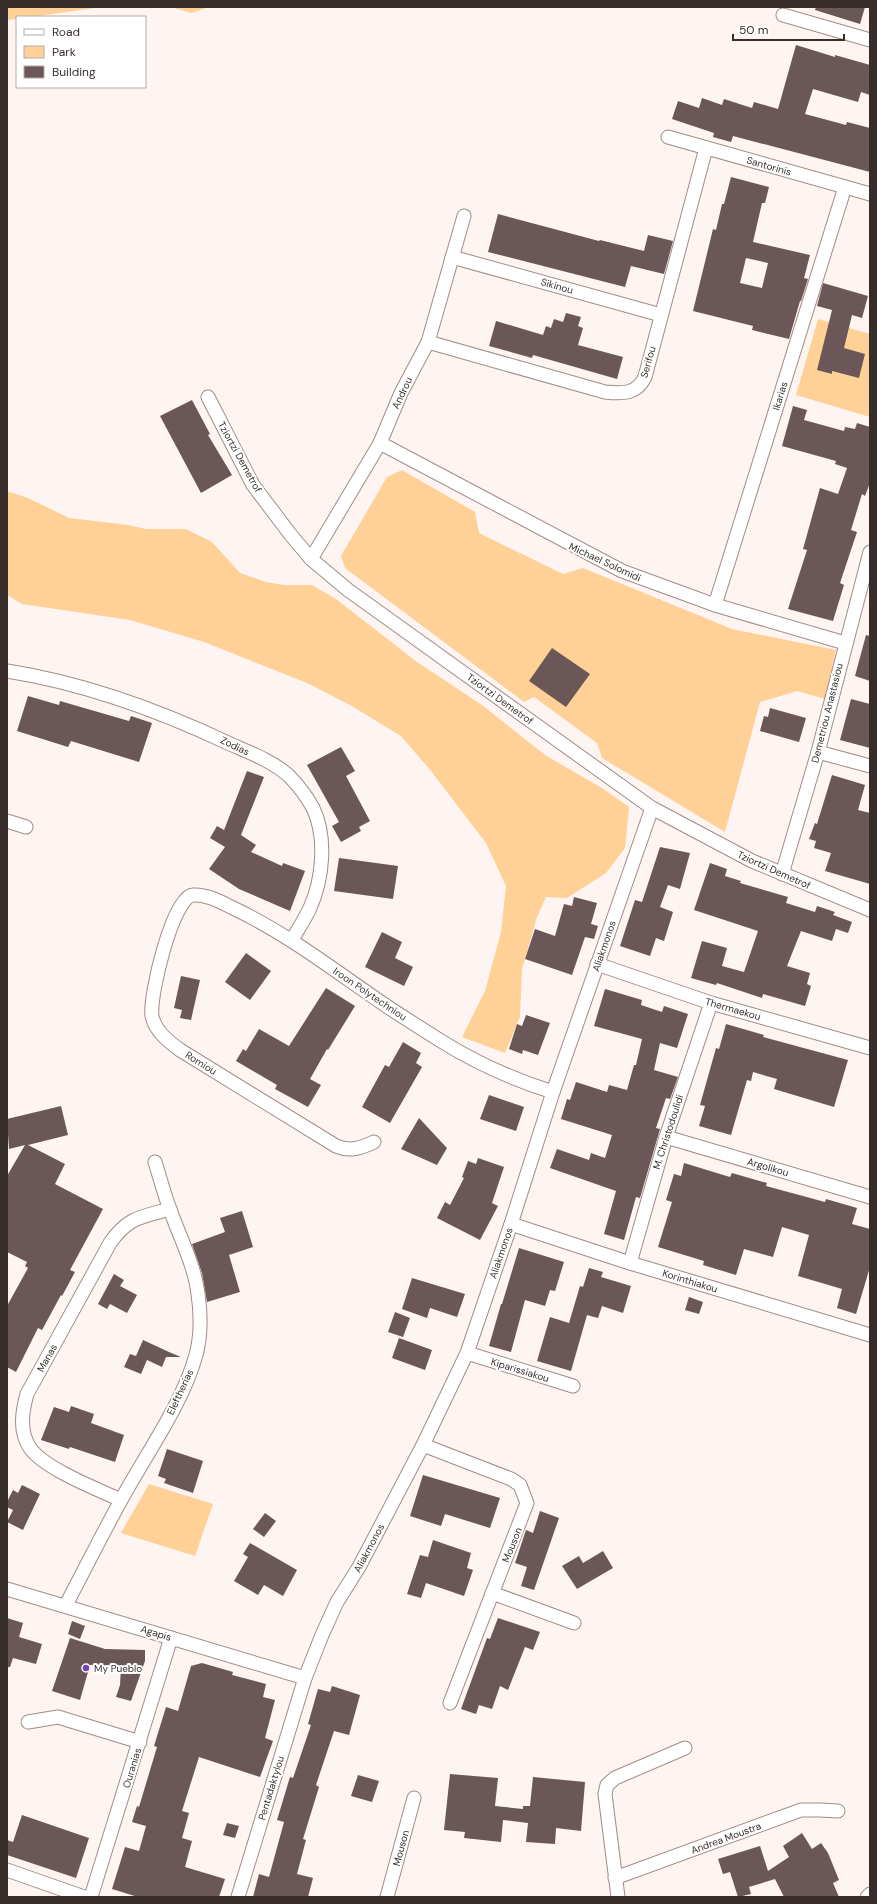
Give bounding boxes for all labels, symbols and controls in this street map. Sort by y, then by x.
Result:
legend [16,16,146,88]
scale bar [733,16,844,42]
text: 50 m [739,22,768,38]
text: Road [52,24,80,40]
text: Park [52,44,76,60]
text: Building [52,64,96,80]
street label: Santorinis [745,153,793,179]
street label: Sikinou [539,275,575,297]
street label: Serifou [637,344,659,379]
street label: Androu [389,375,415,411]
street label: Ikarias [769,380,791,412]
street label: Tziortzi Demetrof [215,419,265,495]
street label: Michael Solomidi [567,540,643,584]
street label: Demetriou Anastasiou [808,662,846,764]
street label: Tziortzi Demetrof [464,670,536,728]
street label: Zodias [218,733,252,759]
street label: Tziortzi Demetrof [735,848,813,892]
street label: Aliakmonos [589,919,619,973]
street label: Iroon Polytechniou [331,965,410,1024]
street label: Thermaekou [704,995,762,1023]
street label: Romiou [183,1048,219,1078]
street label: M. Christodoulidi [650,1093,686,1171]
street label: Argolikou [746,1155,790,1179]
street label: Aliakmonos [486,1226,516,1280]
street label: Korinthiakou [661,1266,719,1296]
street label: Manas [34,1342,60,1374]
street label: Kiparissiakou [489,1355,551,1385]
street label: Eleftherias [164,1367,196,1417]
street label: Aliakmonos [351,1521,387,1575]
street label: Mouson [499,1525,525,1564]
street label: Agapis [139,1622,173,1644]
place label: My Pueblo [94,1662,142,1675]
marker: My Pueblo [81,1663,91,1673]
street label: Ouranias [120,1746,144,1790]
street label: Pentadaktylou [255,1754,287,1822]
street label: Andrea Moustra [689,1819,763,1857]
street label: Mouson [390,1828,412,1867]

